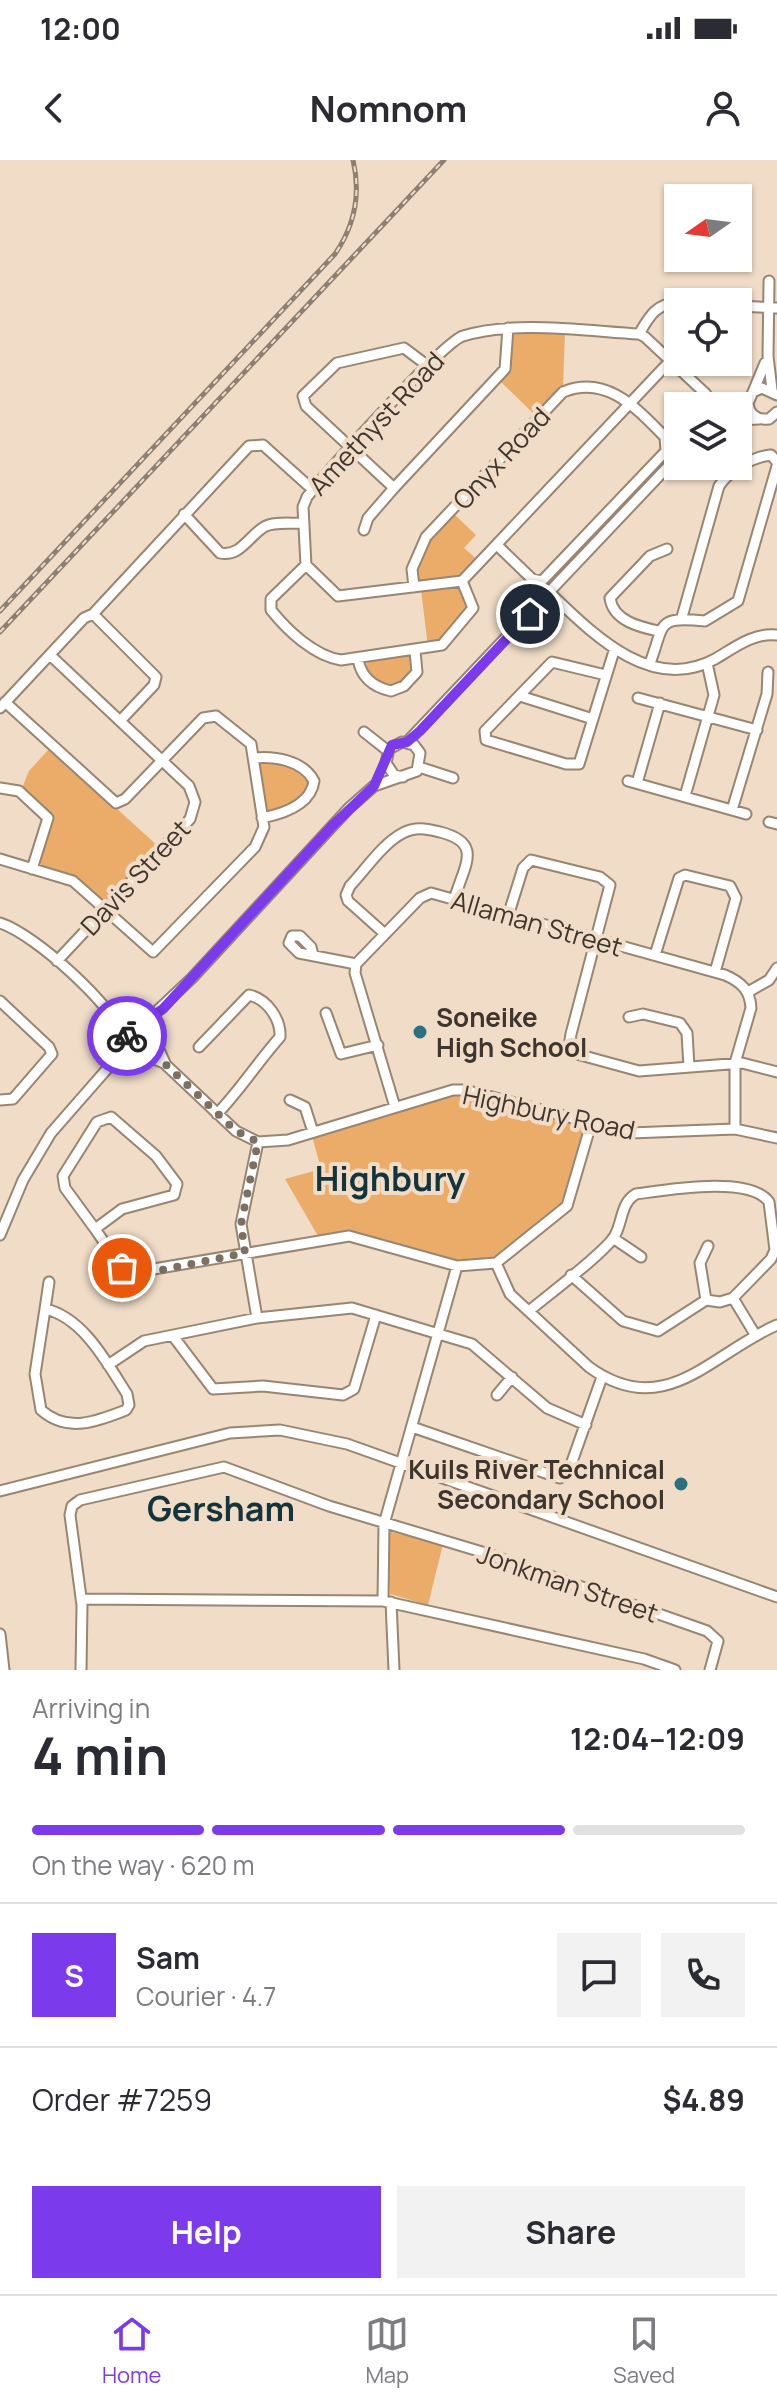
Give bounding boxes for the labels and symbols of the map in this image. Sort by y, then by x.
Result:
north arrow [664,184,752,272]
street label: Amethyst Road [300,343,452,503]
street label: Onyx Road [444,399,558,517]
pin [496,580,564,648]
street label: Davis Street [72,811,198,943]
street label: Allaman Street [447,881,627,965]
courier [87,996,167,1076]
place label: Soneike High School [436,999,587,1065]
marker: Soneike High School [411,1023,429,1041]
street label: Highbury Road [460,1076,638,1148]
district label: Highbury [315,1155,465,1201]
pin [88,1234,156,1302]
place label: Kuils River Technical Secondary School [408,1451,665,1517]
marker: Kuils River Technical Secondary School [672,1475,690,1493]
district label: Gersham [147,1485,295,1531]
street label: Jonkman Street [473,1535,663,1631]

